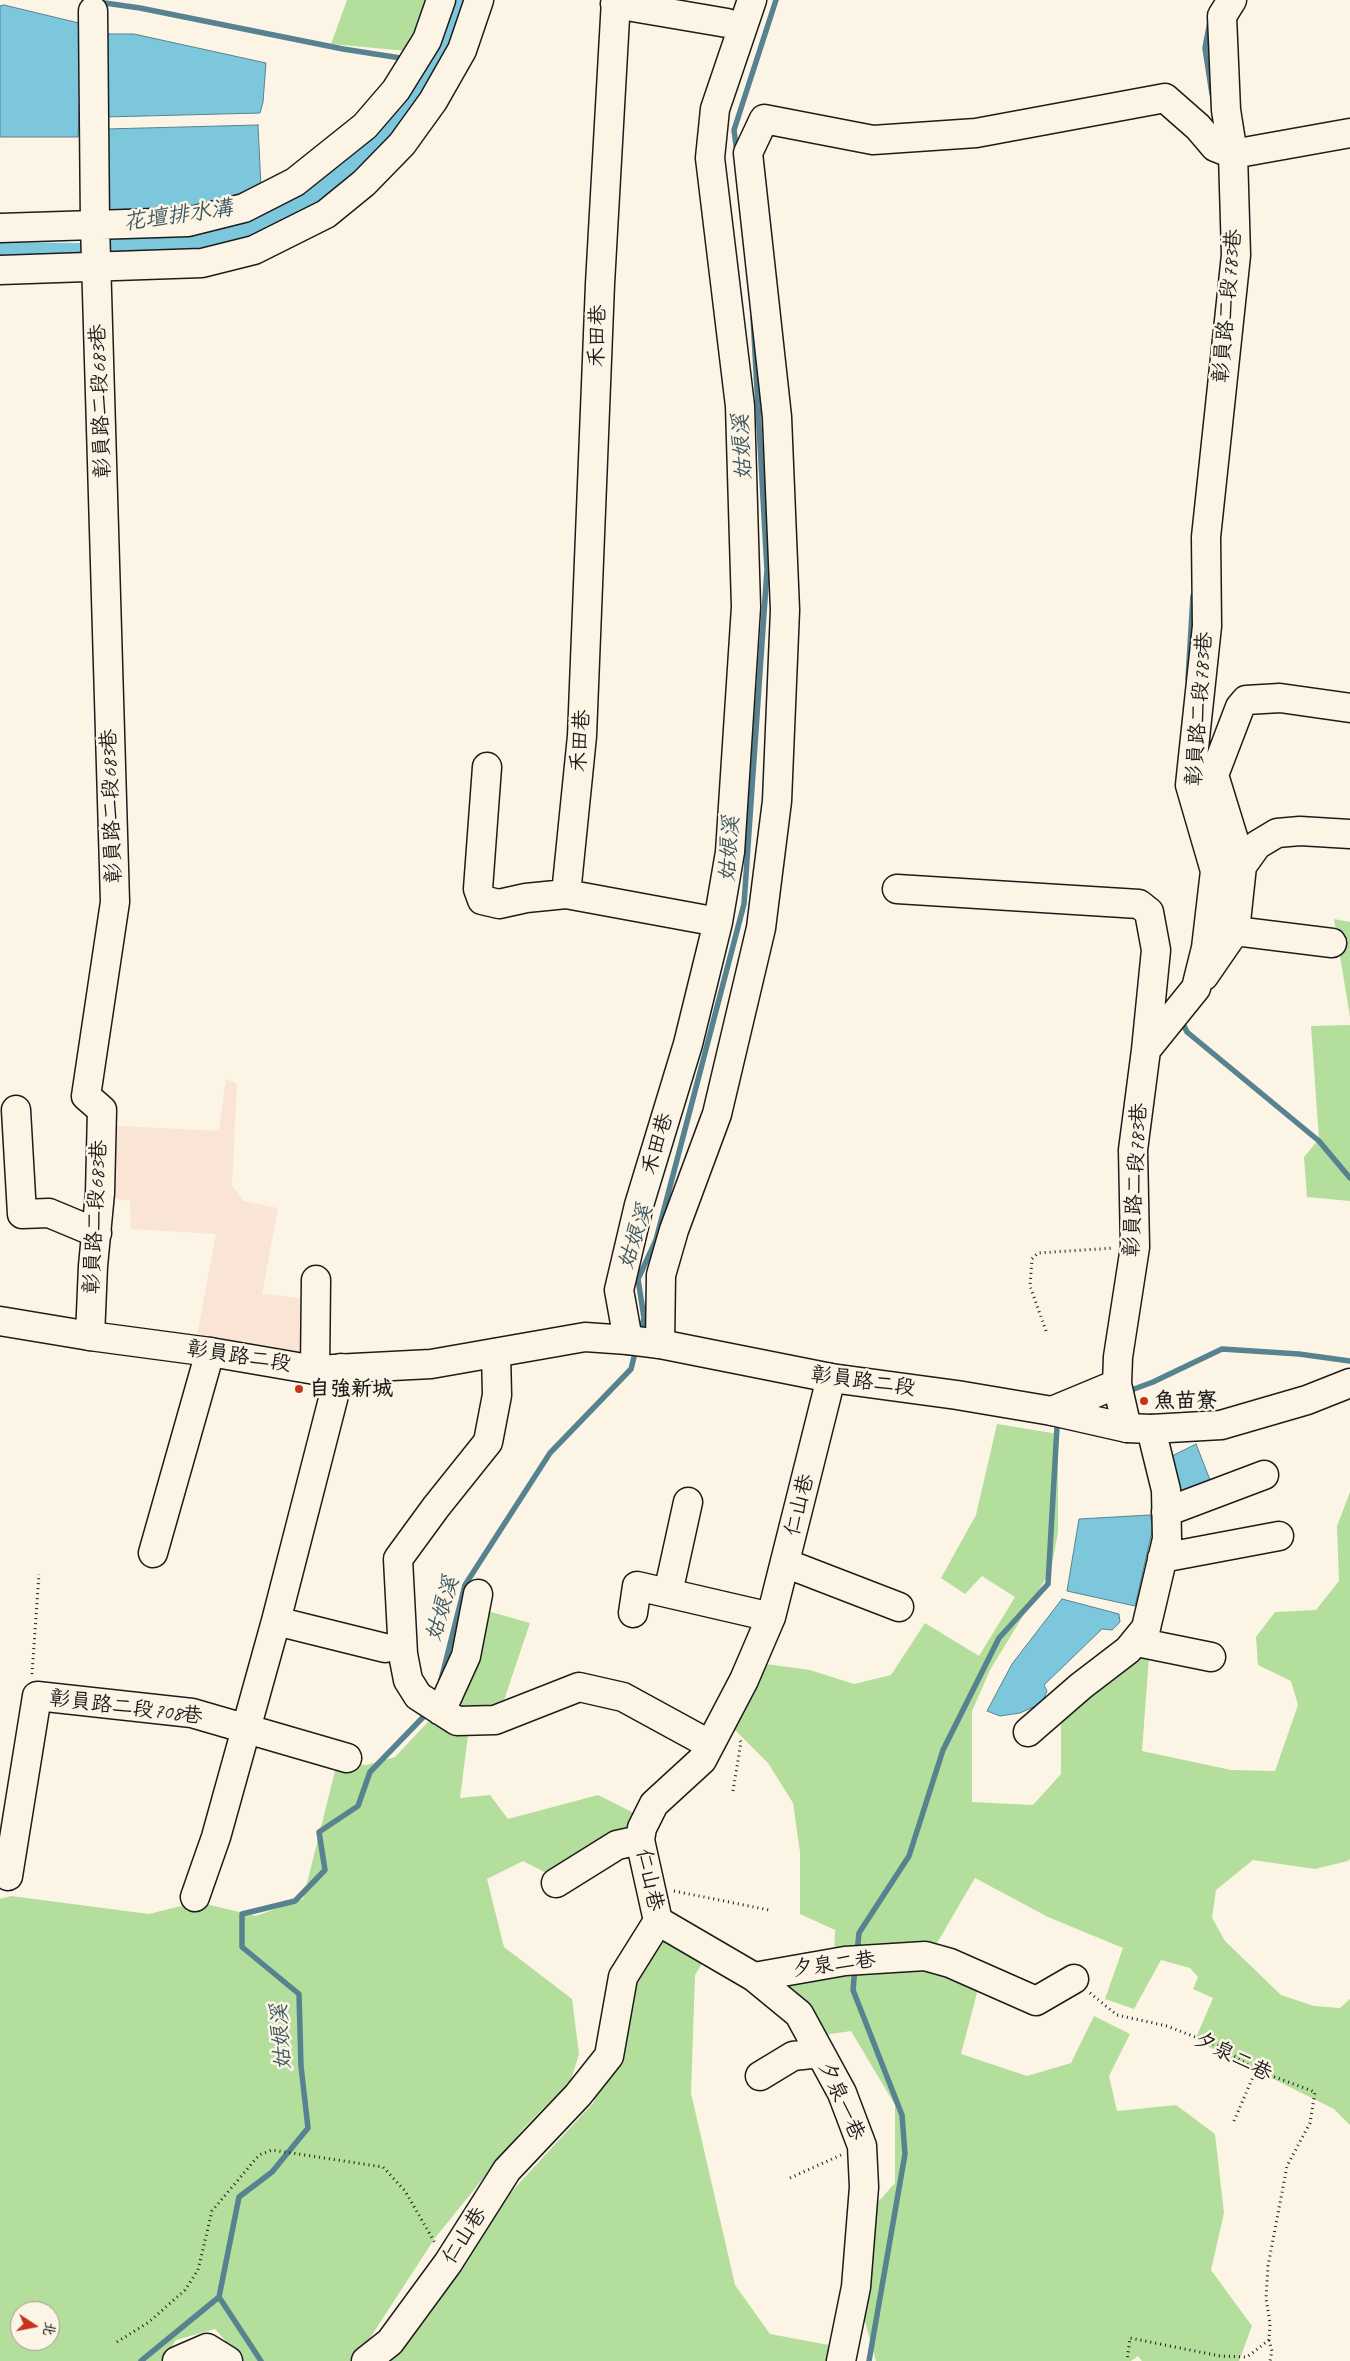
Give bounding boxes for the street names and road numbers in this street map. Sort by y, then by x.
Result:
street label: 彰員路二段783巷 [1209,228,1247,384]
street label: 禾田巷 [584,304,612,368]
street label: 彰員路二段683巷 [86,323,116,479]
street label: 彰員路二段783巷 [1182,631,1218,787]
street label: 禾田巷 [566,709,596,773]
street label: 彰員路二段683巷 [97,728,127,884]
street label: 彰員路二段783巷 [1119,1102,1153,1258]
street label: 禾田巷 [637,1110,679,1178]
street label: 彰員路二段683巷 [79,1139,113,1295]
street label: 彰員路二段 [185,1336,293,1378]
street label: 彰員路二段 [809,1362,917,1402]
street label: 仁山巷 [780,1471,820,1539]
street label: 彰員路二段708巷 [48,1686,204,1730]
street label: 仁山巷 [630,1847,668,1913]
street label: 夕泉二巷 [791,1947,877,1983]
street label: 夕泉二巷 [1190,2027,1276,2087]
street label: 夕泉一巷 [812,2058,870,2144]
street label: 仁山巷 [437,2203,493,2269]

